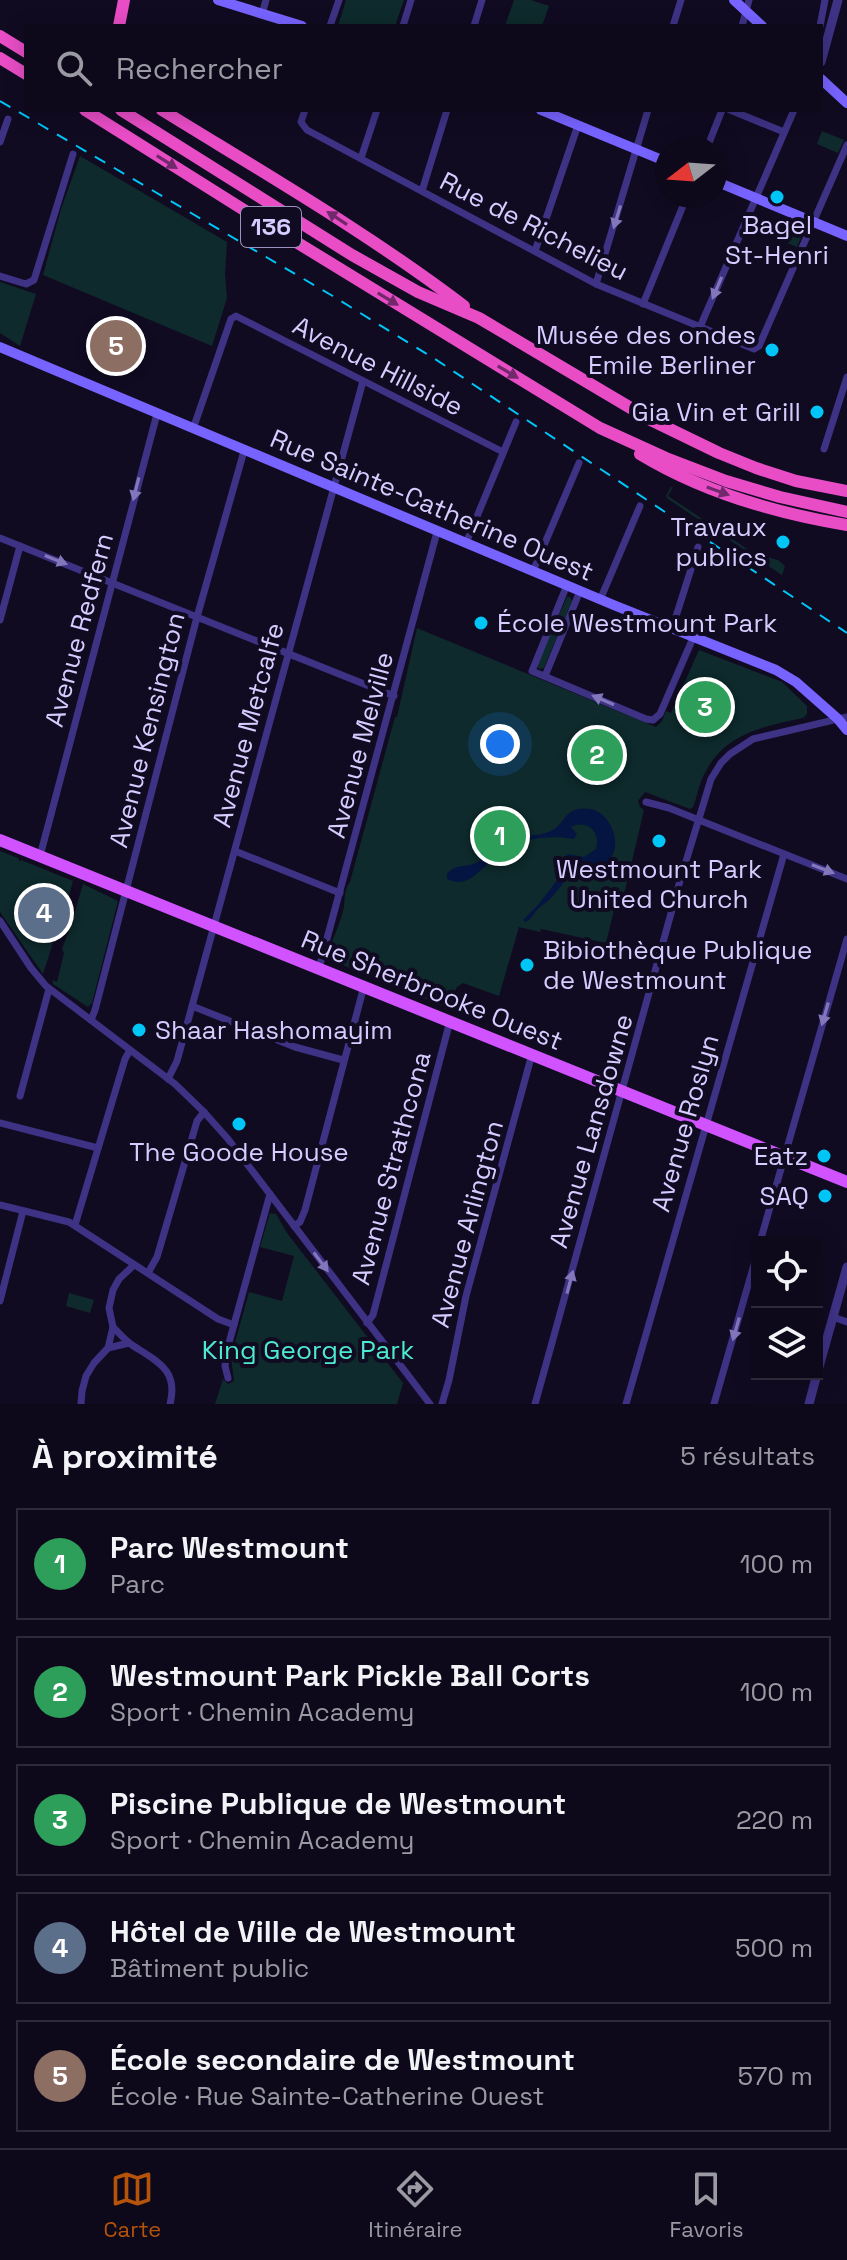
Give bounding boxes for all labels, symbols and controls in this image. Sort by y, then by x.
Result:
search box [24,24,823,112]
icon: search [52,46,96,90]
text: Rechercher [116,49,283,88]
north arrow [655,136,727,208]
one-way arrow [156,154,178,168]
street label: Rue de Richelieu [434,164,634,288]
marker: Bagel St-Henri [768,188,786,206]
one-way arrow [610,205,623,229]
road number: 136 [241,207,301,247]
place label: Bagel St-Henri [725,208,829,272]
one-way arrow [327,211,348,226]
one-way arrow [710,276,723,300]
one-way arrow [377,291,399,305]
street label: Avenue Hillside [287,308,469,424]
pin: 5 [90,316,142,376]
place label: Musée des ondes Emile Berliner [536,318,756,382]
marker: Musée des ondes Emile Berliner [763,341,781,359]
one-way arrow [497,364,519,378]
place label: Gia Vin et Grill [632,395,801,429]
marker: Gia Vin et Grill [808,403,826,421]
street label: Rue Sainte-Catherine Ouest [265,421,599,589]
one-way arrow [130,476,142,501]
one-way arrow [706,486,730,498]
place label: Travaux publics [671,510,767,574]
street label: Avenue Redfern [37,529,121,731]
marker: Travaux publics [774,533,792,551]
one-way arrow [44,554,68,567]
place label: École Westmount Park [497,606,777,640]
street label: Avenue Kensington [101,609,193,851]
marker: École Westmount Park [472,614,490,632]
street label: Avenue Metcalfe [204,619,292,831]
street label: Avenue Melville [319,648,401,842]
pin: 3 [679,677,731,737]
one-way arrow [591,694,615,707]
your location [480,724,520,764]
pin: 2 [571,725,623,785]
pin: 1 [474,806,526,866]
marker: Westmount Park United Church [650,832,668,850]
place label: Westmount Park United Church [556,852,762,916]
one-way arrow [811,863,835,876]
pin: 4 [18,883,70,943]
street label: Rue Sherbrooke Ouest [296,922,568,1058]
place label: Bibiothèque Publique de Westmount [543,933,812,997]
marker: Bibiothèque Publique de Westmount [518,956,536,974]
one-way arrow [818,1003,831,1027]
street label: Avenue Lansdowne [541,1010,641,1252]
place label: Shaar Hashomayim [155,1013,393,1047]
marker: Shaar Hashomayim [130,1021,148,1039]
street label: Avenue Roslyn [643,1030,727,1216]
street label: Avenue Strathcona [343,1048,439,1288]
marker: The Goode House [230,1115,248,1133]
street label: Avenue Arlington [423,1117,511,1331]
place label: The Goode House [129,1135,349,1169]
place label: Eatz [754,1139,808,1173]
marker: Eatz [815,1147,833,1165]
place label: SAQ [760,1179,809,1213]
marker: SAQ [816,1187,834,1205]
map controls [751,1236,823,1380]
button: locate [751,1236,823,1308]
one-way arrow [313,1251,329,1272]
one-way arrow [564,1269,576,1294]
button: layers [751,1308,823,1380]
one-way arrow [729,1318,742,1342]
park label: King George Park [202,1333,414,1367]
text: À proximité [32,1435,218,1478]
text: 5 résultats [680,1439,815,1473]
text: Parc Westmount [110,1528,349,1567]
text: 1 [54,1547,66,1581]
text: 100 m [740,1547,813,1581]
text: Parc [110,1567,165,1601]
text: Westmount Park Pickle Ball Corts [110,1656,590,1695]
text: 2 [52,1675,68,1709]
text: 100 m [740,1675,813,1709]
text: Sport · Chemin Academy [110,1695,415,1729]
text: Piscine Publique de Westmount [110,1784,566,1823]
text: 3 [52,1803,68,1837]
text: 220 m [736,1803,813,1837]
text: Sport · Chemin Academy [110,1823,415,1857]
text: Hôtel de Ville de Westmount [110,1912,516,1951]
text: 4 [52,1931,68,1965]
text: 500 m [735,1931,813,1965]
text: Bâtiment public [110,1951,309,1985]
text: École secondaire de Westmount [110,2040,575,2079]
text: 5 [52,2059,68,2093]
text: 570 m [738,2059,813,2093]
text: École · Rue Sainte-Catherine Ouest [110,2079,545,2113]
tab: Carte [103,2167,161,2243]
tab: Itinéraire [368,2167,463,2243]
tab: Favoris [669,2167,744,2243]

